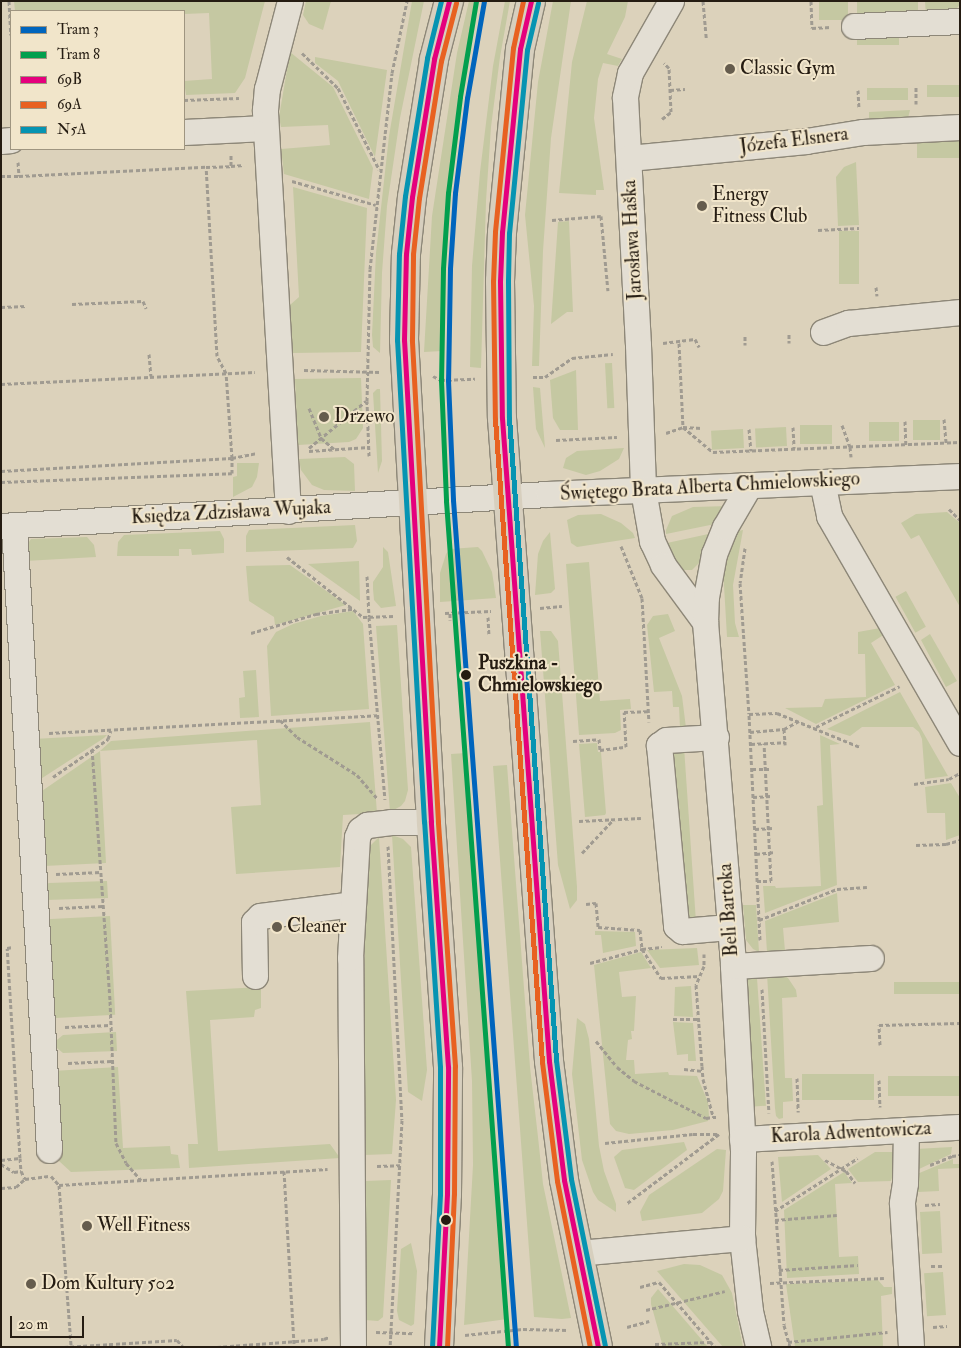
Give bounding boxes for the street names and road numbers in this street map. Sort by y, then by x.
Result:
street label: Józefa Elsnera [738,123,850,159]
street label: Jarosława Haška [618,179,648,301]
street label: Świętego Brata Alberta Chmielowskiego [560,468,860,506]
street label: Księdza Zdzisława Wujaka [131,496,331,530]
street label: Beli Bartoka [714,863,744,957]
street label: Karola Adwentowicza [770,1117,932,1149]

